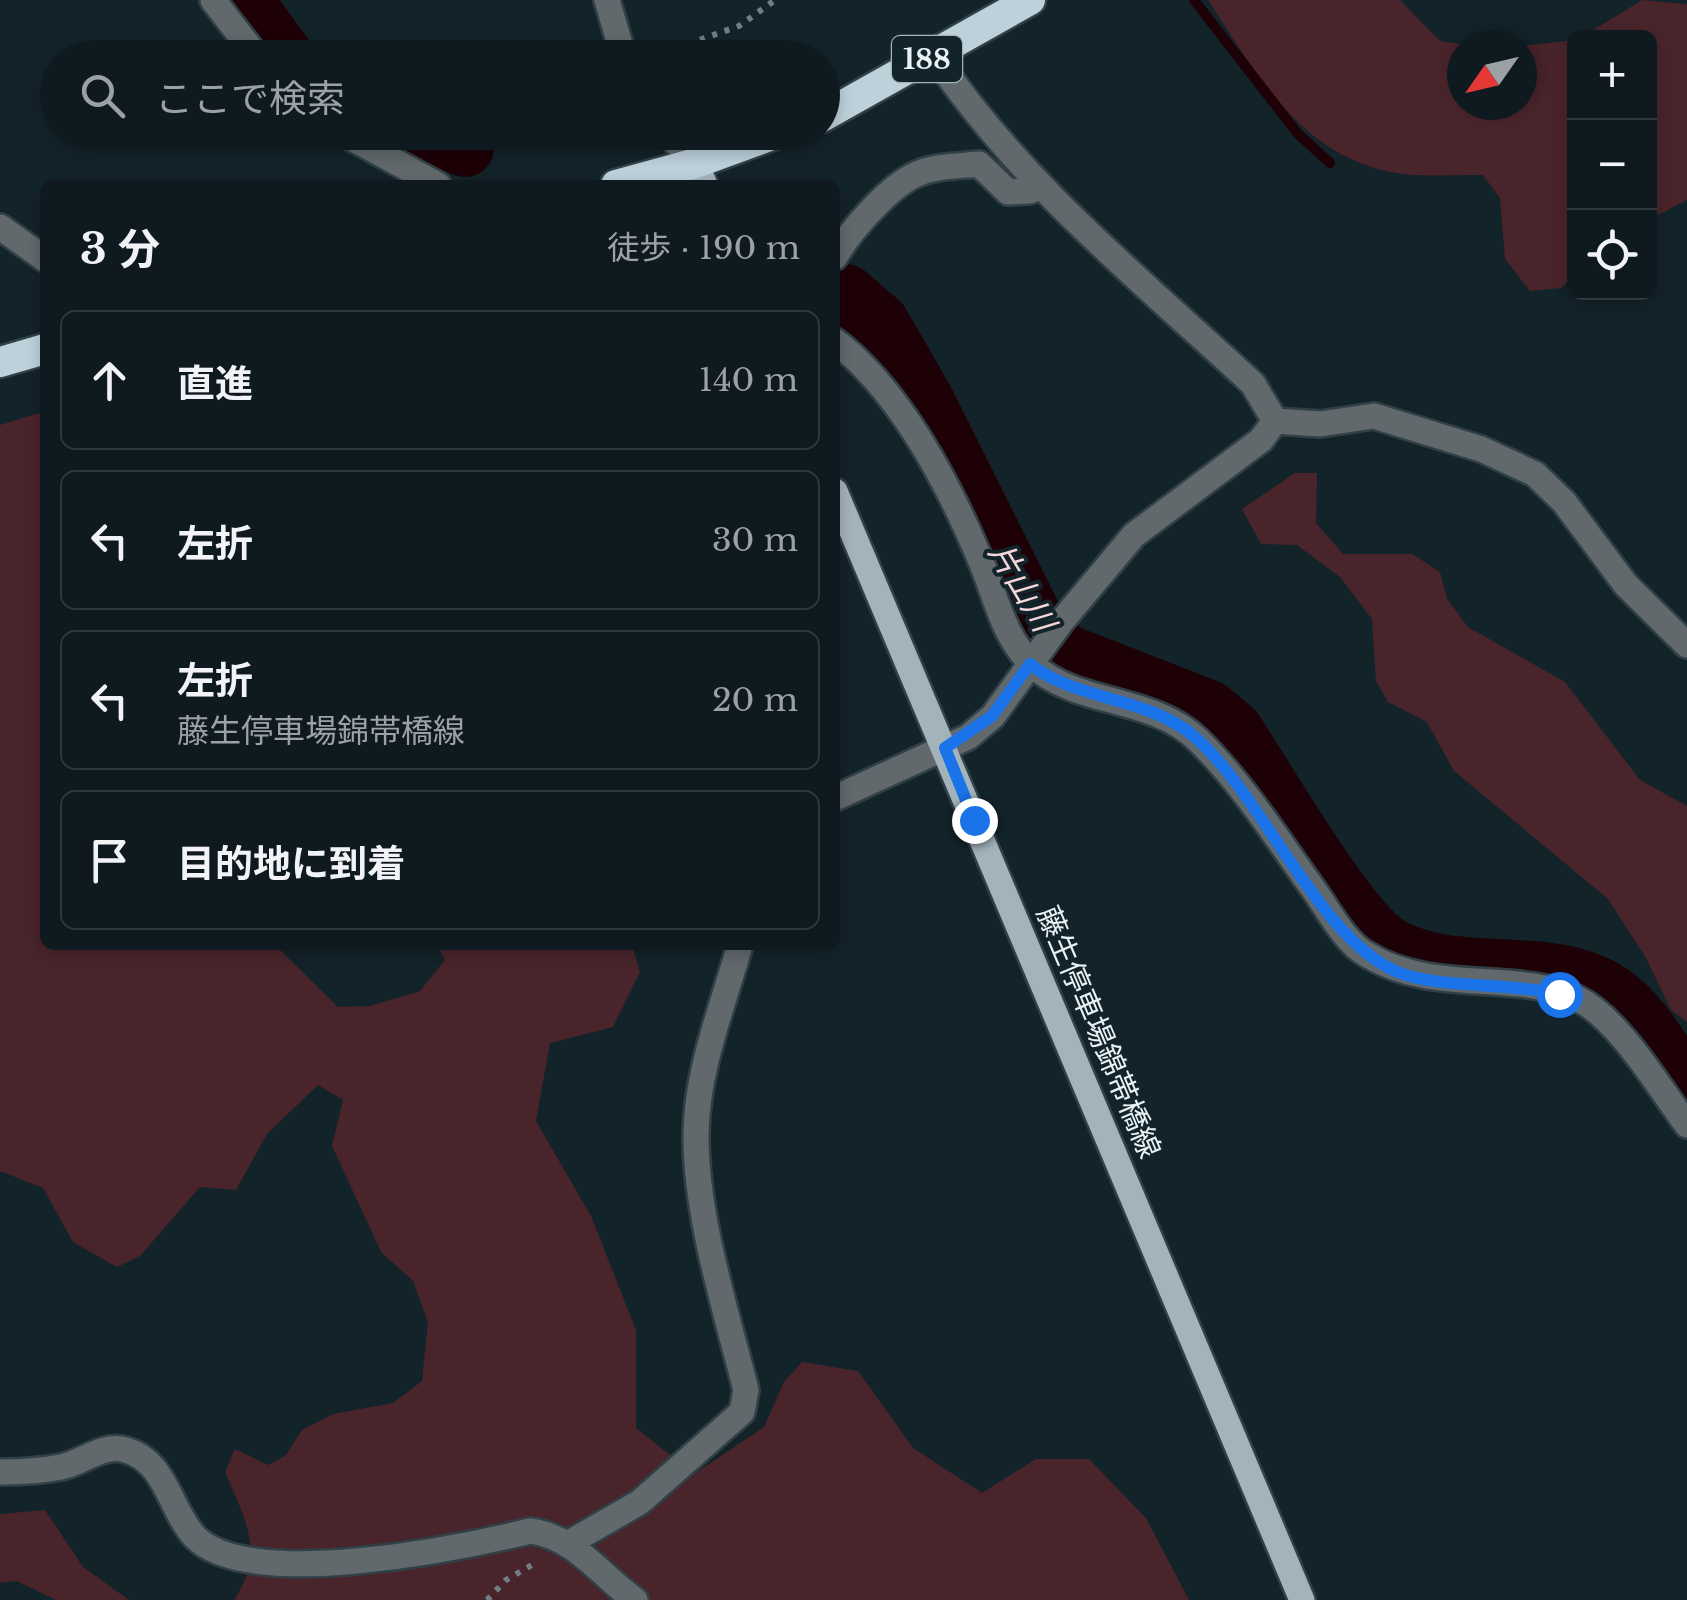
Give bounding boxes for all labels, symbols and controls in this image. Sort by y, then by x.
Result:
north arrow [1447,30,1537,120]
map controls [1567,30,1657,300]
button: + [1567,30,1657,120]
road number: 188 [892,36,962,82]
search box [40,40,840,150]
icon: search [75,68,130,123]
text: ここで検索 [155,75,345,122]
button: − [1567,120,1657,210]
button: locate [1567,210,1657,300]
text: 3 分 [80,223,160,275]
text: 徒歩 · 190 m [607,228,800,268]
icon: ahead [82,353,137,408]
text: 直進 [177,360,253,407]
text: 140 m [699,360,798,400]
icon: left [82,513,137,568]
text: 左折 [177,520,253,567]
text: 30 m [712,520,798,560]
water label: 片山川 [980,536,1065,641]
text: 左折 [177,657,253,704]
icon: left [82,673,137,728]
text: 20 m [712,680,798,720]
text: 藤生停車場錦帯橋線 [177,711,465,751]
route end [952,798,998,844]
icon: arrive [82,833,137,888]
text: 目的地に到着 [177,840,405,887]
street label: 藤生停車場錦帯橋線 [1029,901,1169,1163]
route start [1537,972,1583,1018]

